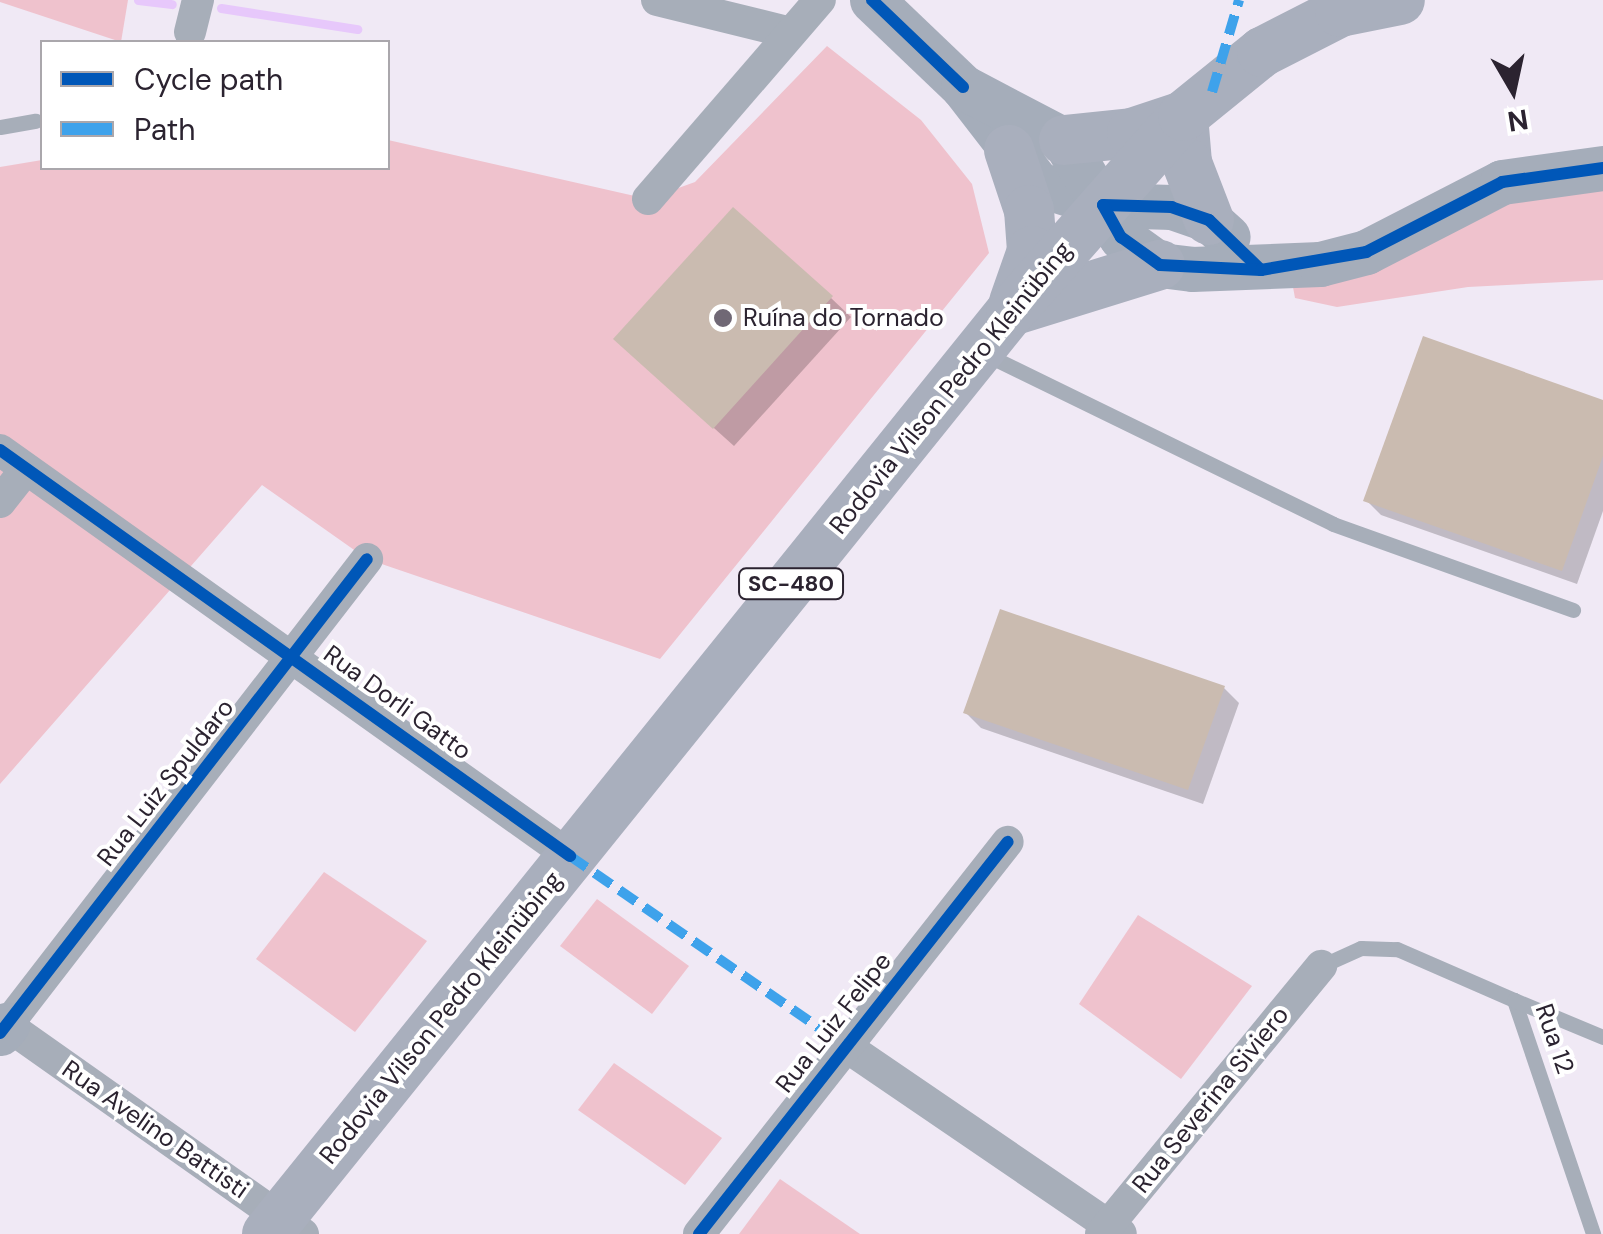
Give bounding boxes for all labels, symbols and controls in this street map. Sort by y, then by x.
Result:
legend [40,40,390,170]
north arrow [1463,40,1563,140]
text: Cycle path [134,60,283,99]
text: N [1505,100,1531,140]
text: Path [134,110,196,149]
street label: Rodovia Vilson Pedro Kleinübing [824,236,1078,540]
place label: Ruína do Tornado [743,303,944,333]
marker: Ruína do Tornado [712,307,734,329]
road number: SC-480 [736,567,846,601]
street label: Rua Dorli Gatto [317,639,477,767]
street label: Rua Luiz Spuldaro [91,693,241,873]
street label: Rodovia Vilson Pedro Kleinübing [314,866,568,1170]
street label: Rua Luiz Felipe [770,947,898,1099]
street label: Rua 12 [1528,1000,1580,1078]
street label: Rua Severina Siviero [1126,1001,1296,1199]
street label: Rua Avelino Battisti [56,1054,254,1206]

